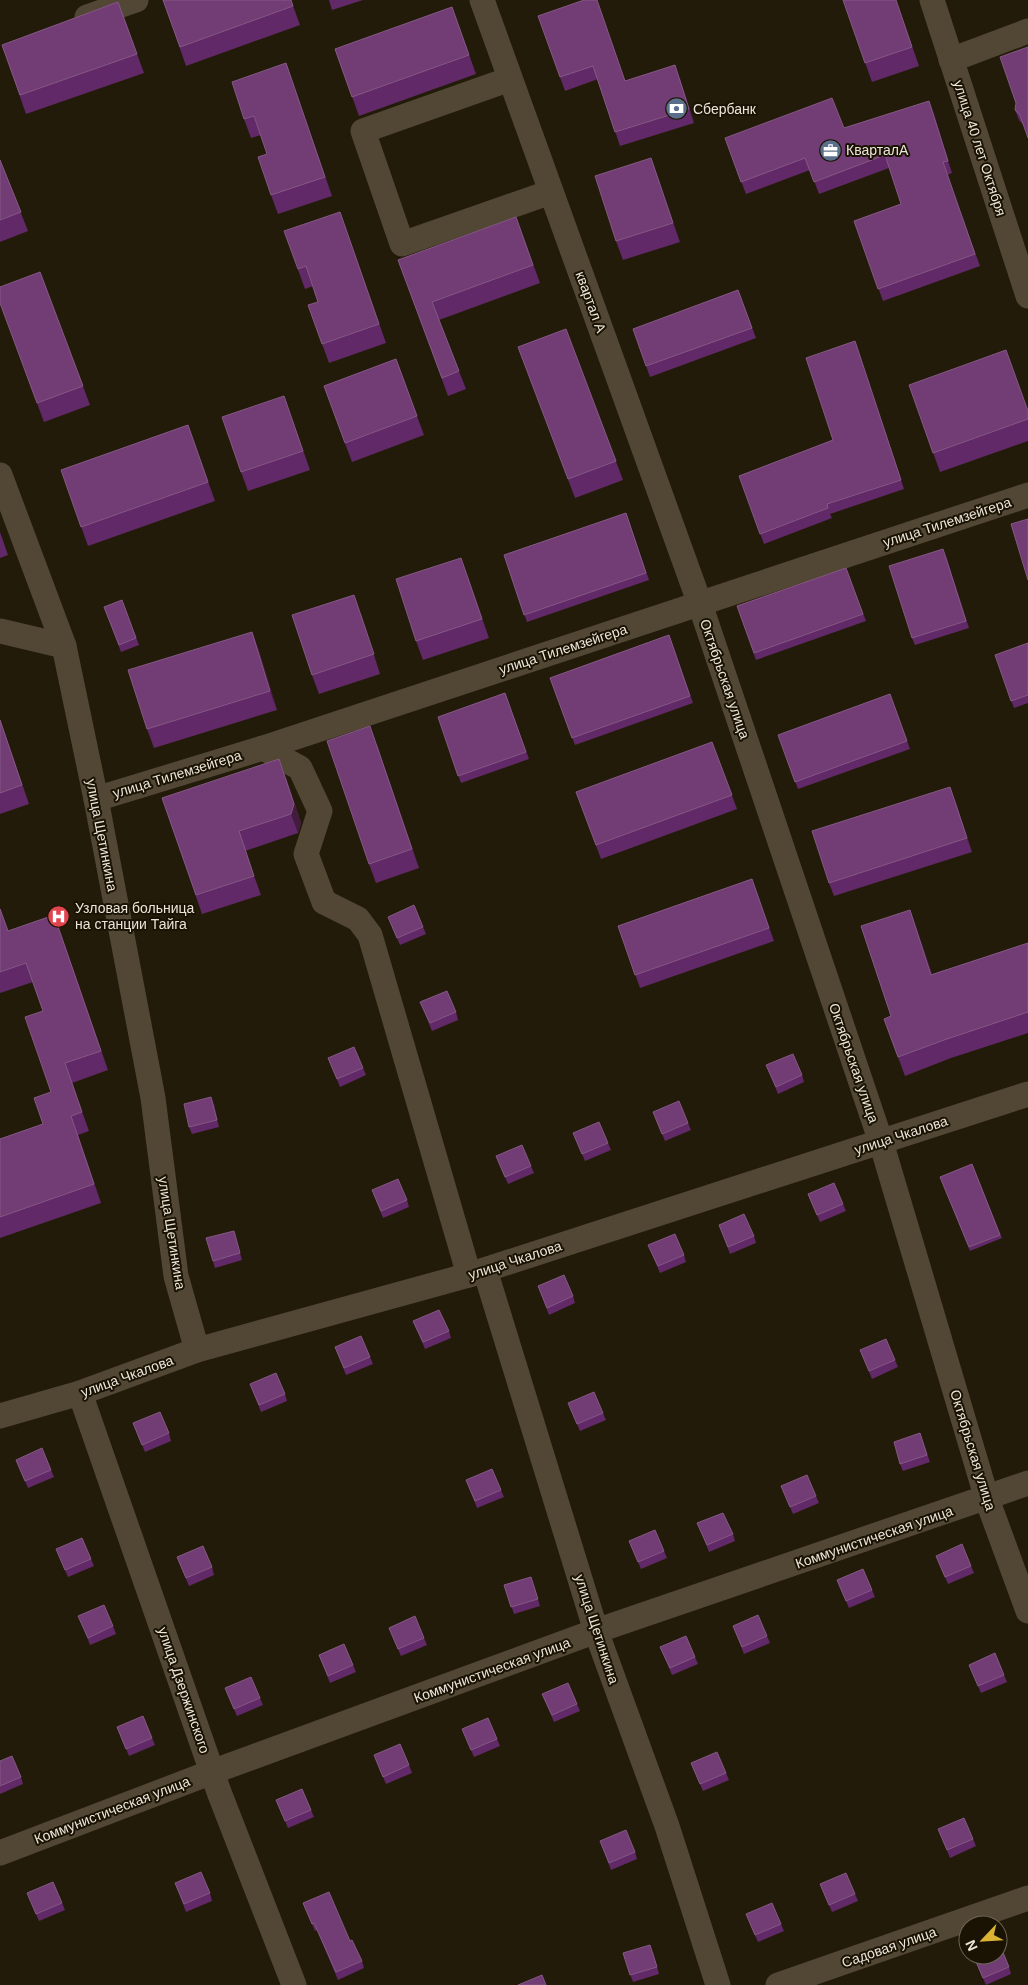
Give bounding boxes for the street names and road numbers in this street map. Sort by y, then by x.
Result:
street label: улица 40 лет Октября [950,78,1010,218]
street label: квартал А [573,269,610,335]
street label: улица Тилемзейгера [881,494,1013,550]
street label: Октябрьская улица [697,617,753,741]
street label: улица Тилемзейгера [497,621,629,677]
street label: улица Тилемзейгера [111,747,243,801]
street label: улица Щетинкина [83,777,121,893]
street label: Октябрьская улица [826,1001,882,1125]
street label: улица Чкалова [852,1112,950,1158]
street label: улица Щетинкина [155,1175,189,1291]
street label: улица Чкалова [466,1237,564,1283]
street label: улица Чкалова [79,1352,176,1400]
street label: Октябрьская улица [947,1388,999,1513]
street label: Коммунистическая улица [793,1502,955,1571]
street label: улица Щетинкина [572,1572,622,1686]
street label: улица Дзержинского [155,1625,213,1756]
street label: Коммунистическая улица [412,1634,573,1706]
street label: Коммунистическая улица [32,1773,192,1847]
street label: Садовая улица [840,1923,939,1971]

